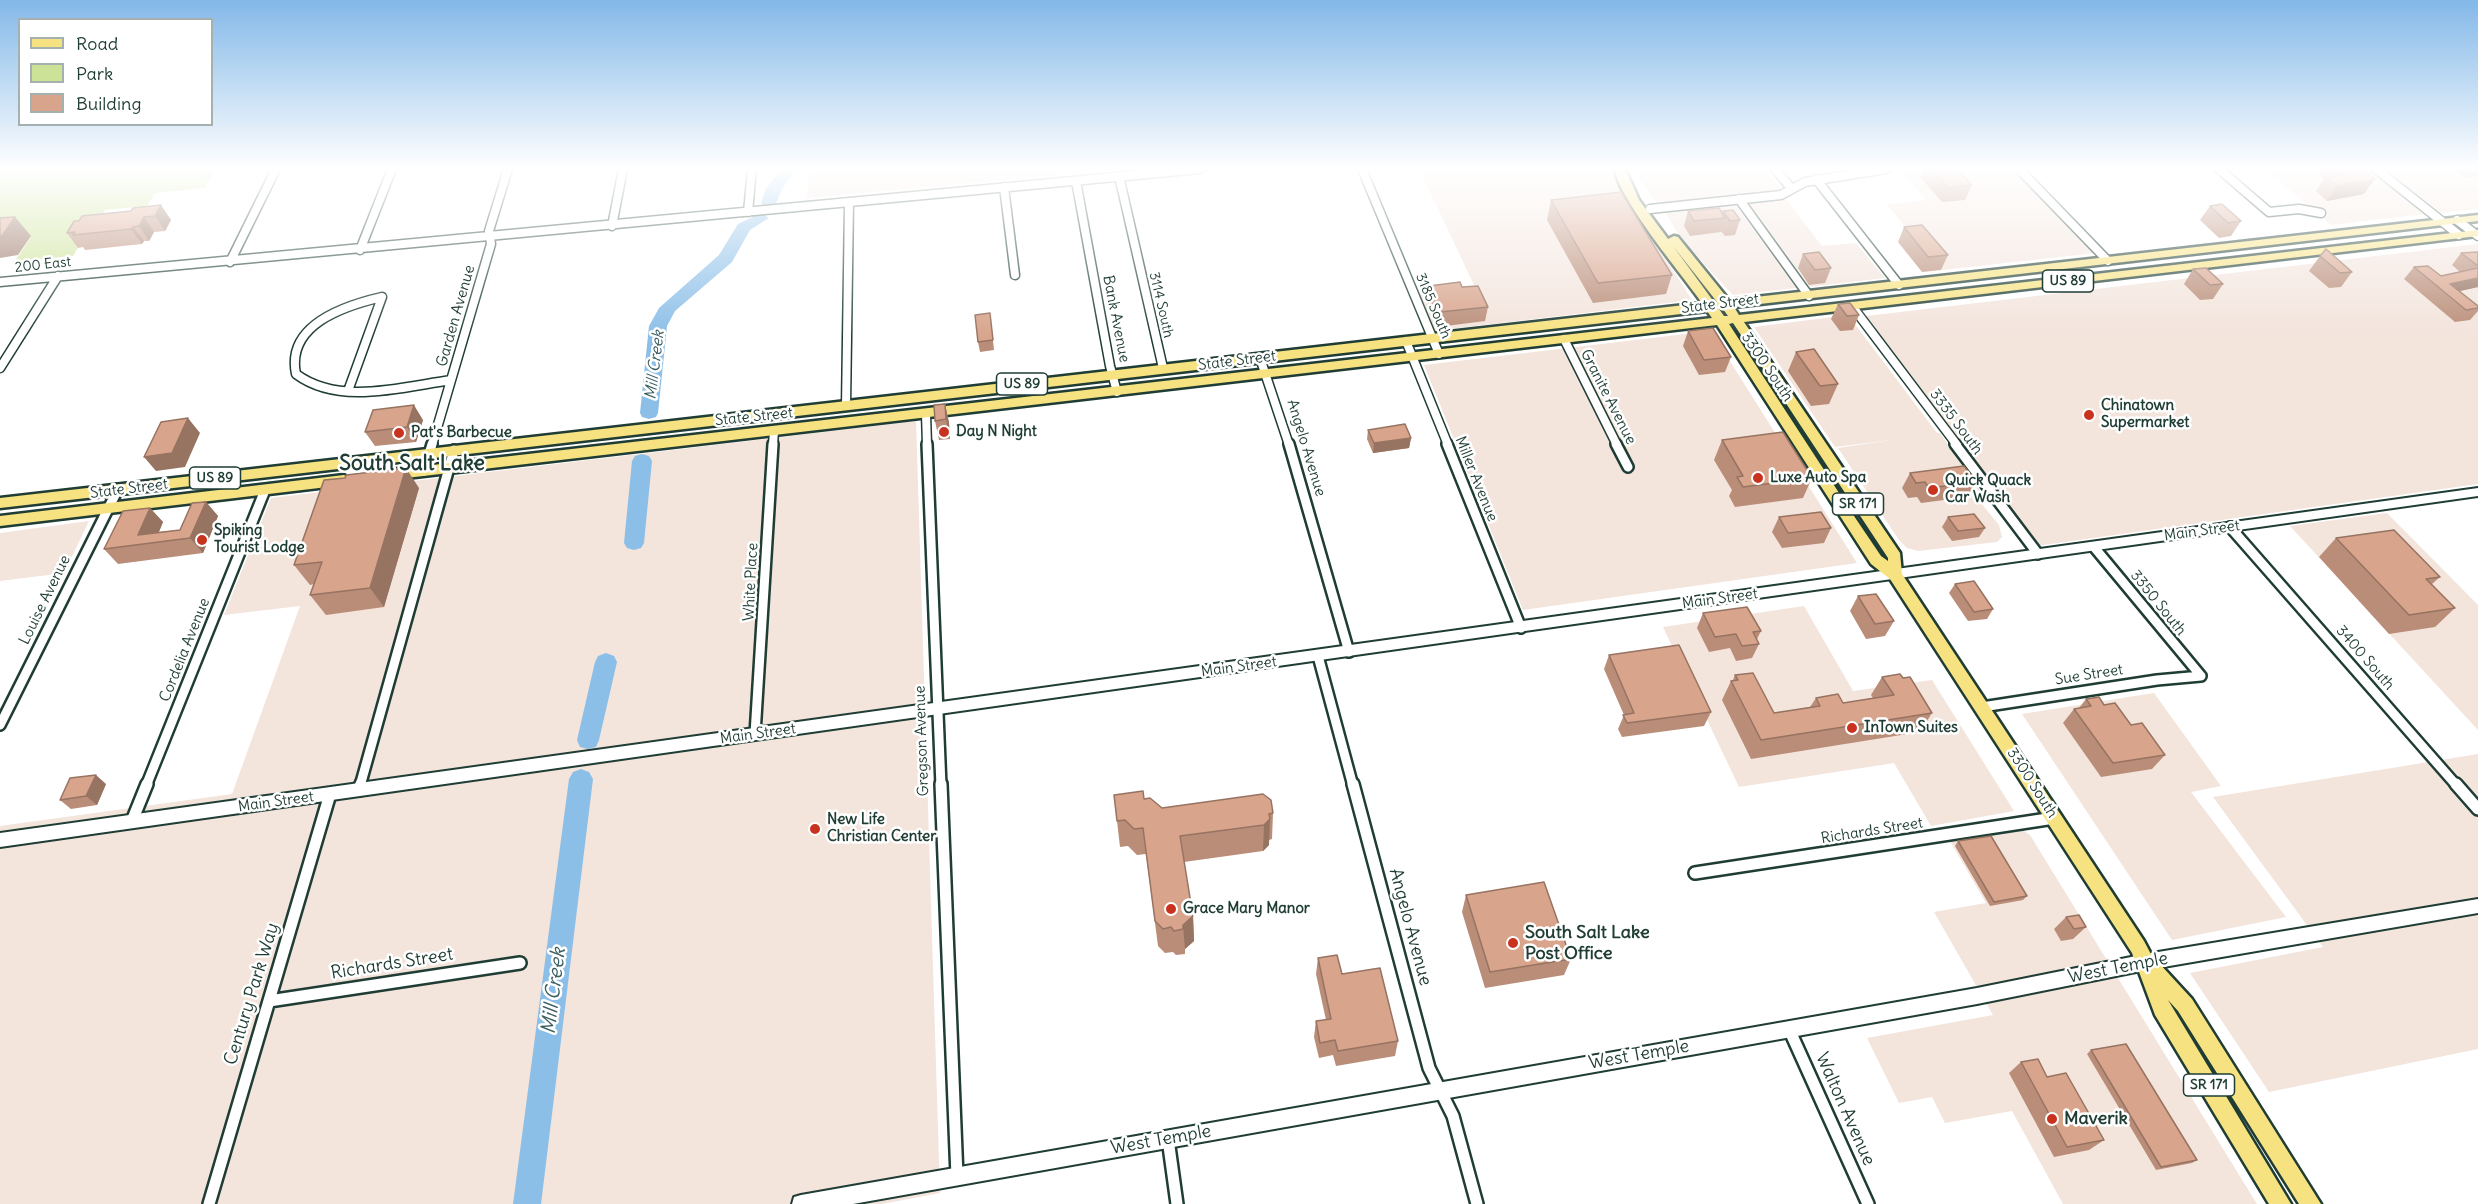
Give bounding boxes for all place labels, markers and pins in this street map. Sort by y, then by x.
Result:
place label: Chinatown Supermarket [2101,397,2189,432]
marker: Chinatown Supermarket [2082,408,2096,422]
place label: Day N Night [956,423,1037,441]
place label: Pat's Barbecue [411,424,512,442]
marker: Day N Night [937,425,951,439]
marker: Pat's Barbecue [392,426,406,440]
place label: Luxe Auto Spa [1770,469,1866,487]
marker: Luxe Auto Spa [1751,471,1765,485]
place label: Quick Quack Car Wash [1945,472,2031,507]
marker: Quick Quack Car Wash [1926,483,1940,497]
place label: Spiking Tourist Lodge [214,522,305,557]
marker: Spiking Tourist Lodge [195,533,209,547]
place label: InTown Suites [1864,719,1958,737]
marker: InTown Suites [1845,721,1859,735]
place label: New Life Christian Center [827,811,936,846]
marker: New Life Christian Center [808,822,822,836]
place label: Grace Mary Manor [1183,900,1310,918]
marker: Grace Mary Manor [1164,902,1178,916]
place label: South Salt Lake Post Office [1525,922,1650,964]
marker: South Salt Lake Post Office [1506,936,1520,950]
place label: Maverik [2064,1108,2128,1130]
marker: Maverik [2045,1112,2059,1126]

